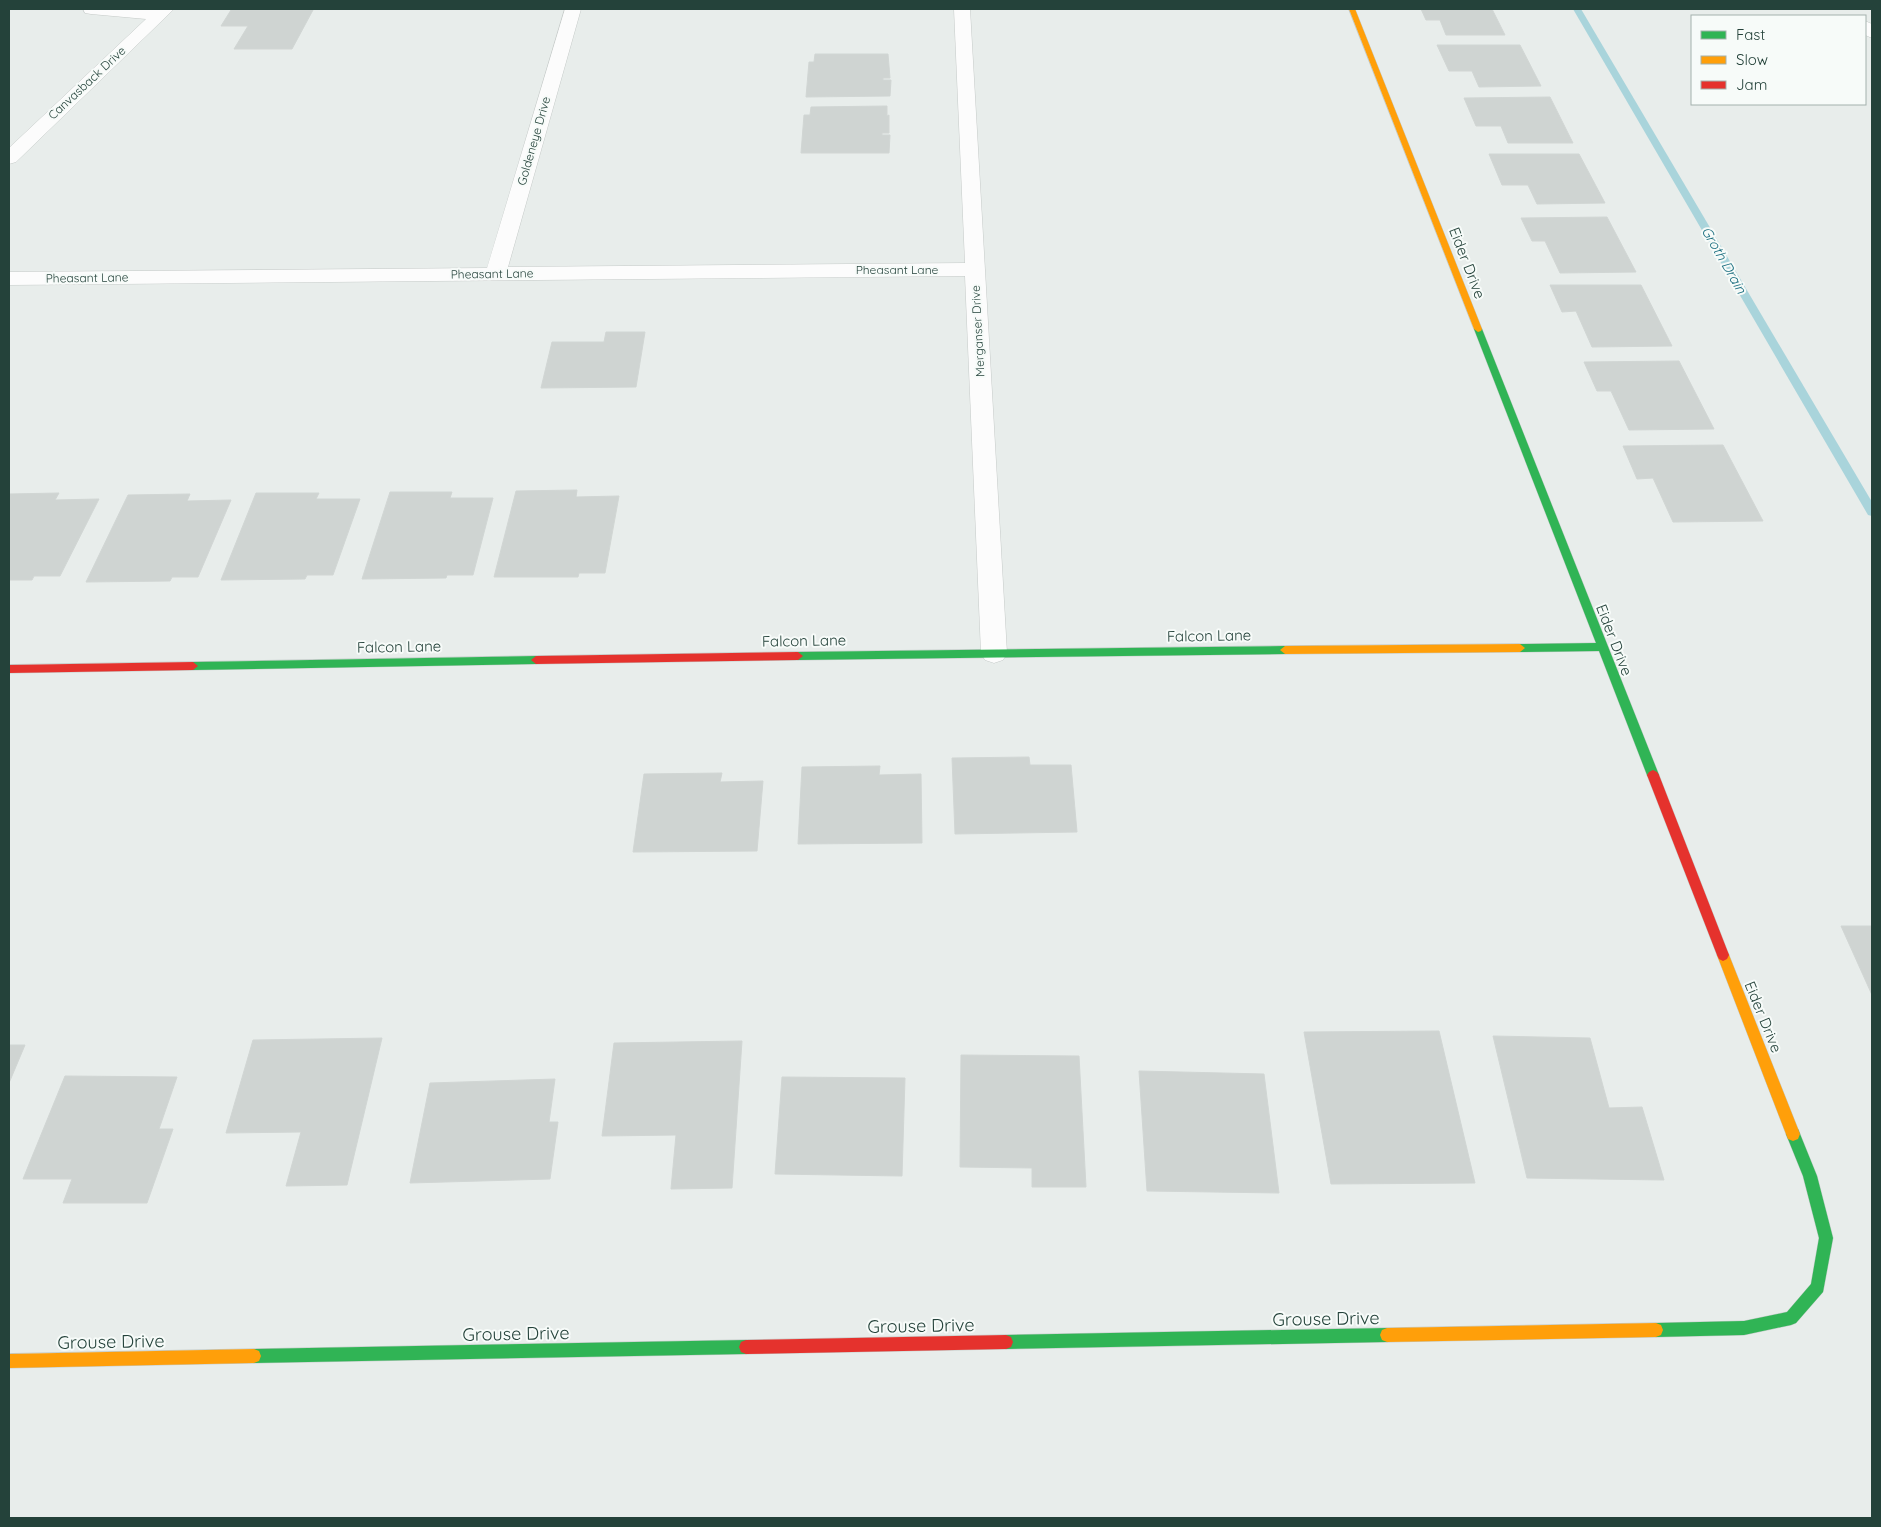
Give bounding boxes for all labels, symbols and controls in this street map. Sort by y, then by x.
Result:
legend [1691,15,1866,105]
text: Fast [1736,25,1765,44]
street label: Canvasback Drive [45,43,129,122]
text: Slow [1736,50,1768,69]
text: Jam [1736,75,1767,94]
street label: Goldeneye Drive [514,95,553,187]
water label: Groth Drain [1698,223,1751,298]
street label: Eider Drive [1445,224,1490,301]
street label: Pheasant Lane [856,262,939,277]
street label: Pheasant Lane [451,265,534,282]
street label: Pheasant Lane [46,269,129,286]
street label: Merganser Drive [968,284,987,377]
street label: Eider Drive [1592,601,1637,678]
street label: Falcon Lane [1167,625,1251,646]
street label: Falcon Lane [762,630,846,651]
street label: Falcon Lane [357,636,441,657]
street label: Eider Drive [1741,978,1786,1055]
street label: Grouse Drive [1272,1306,1380,1331]
street label: Grouse Drive [867,1313,975,1338]
street label: Grouse Drive [462,1321,570,1346]
street label: Grouse Drive [57,1329,165,1354]

